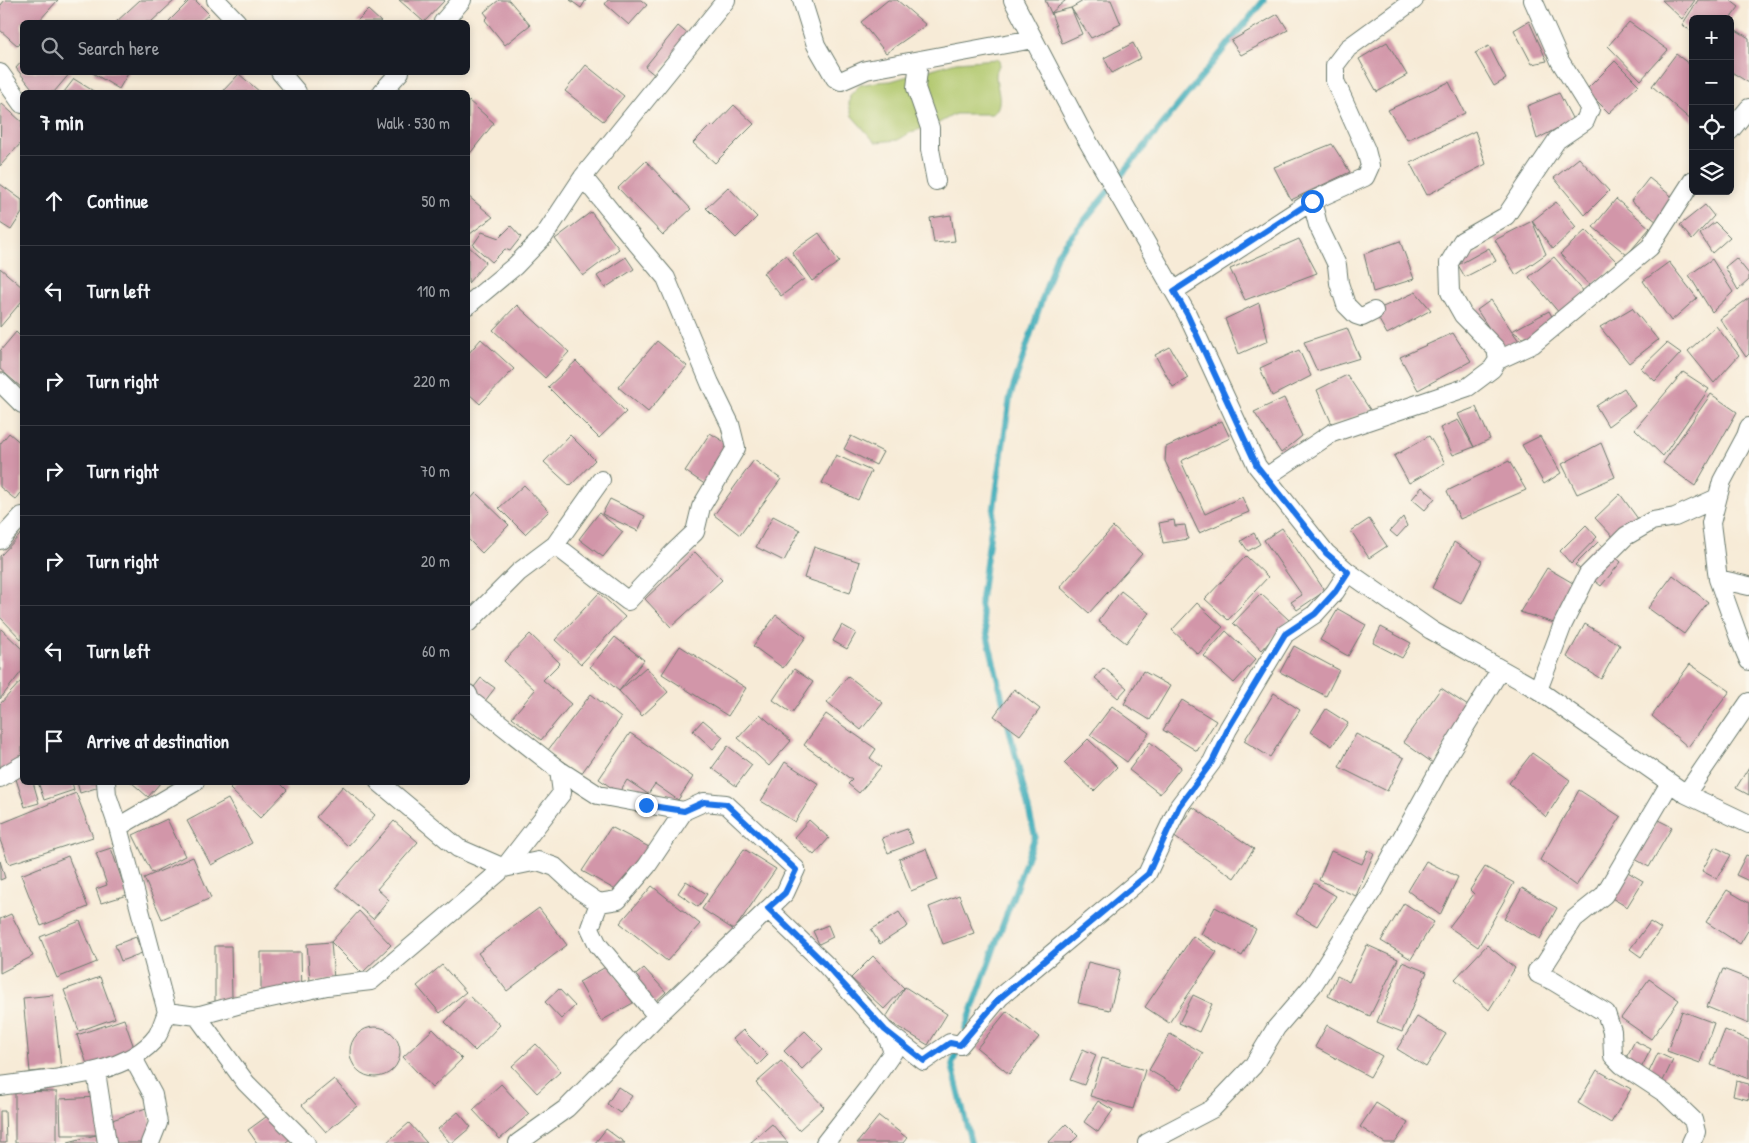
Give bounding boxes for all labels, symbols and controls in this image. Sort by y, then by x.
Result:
map controls [1689,15,1734,195]
button: + [1689,15,1734,60]
search box [20,20,470,75]
icon: search [38,34,66,62]
text: Search here [78,35,159,61]
button: − [1689,60,1734,105]
button: locate [1689,105,1734,150]
text: 7 min [40,108,84,137]
text: Walk · 530 m [377,112,450,134]
button: layers [1689,150,1734,195]
icon: ahead [40,187,68,215]
text: Continue [87,188,148,214]
text: 50 m [422,190,450,212]
route start [1301,190,1324,213]
icon: left [40,277,68,305]
text: Turn left [87,278,150,304]
text: 110 m [417,280,450,302]
icon: right [40,367,68,395]
text: Turn right [87,368,158,394]
text: 220 m [413,370,450,392]
icon: right [40,457,68,485]
text: Turn right [87,458,158,484]
text: 70 m [420,460,450,482]
icon: right [40,547,68,575]
text: Turn right [87,548,158,574]
text: 20 m [421,550,450,572]
icon: left [40,637,68,665]
text: Turn left [87,638,150,664]
text: 60 m [422,640,450,662]
icon: arrive [40,727,68,755]
text: Arrive at destination [87,728,229,754]
route end [635,794,658,817]

